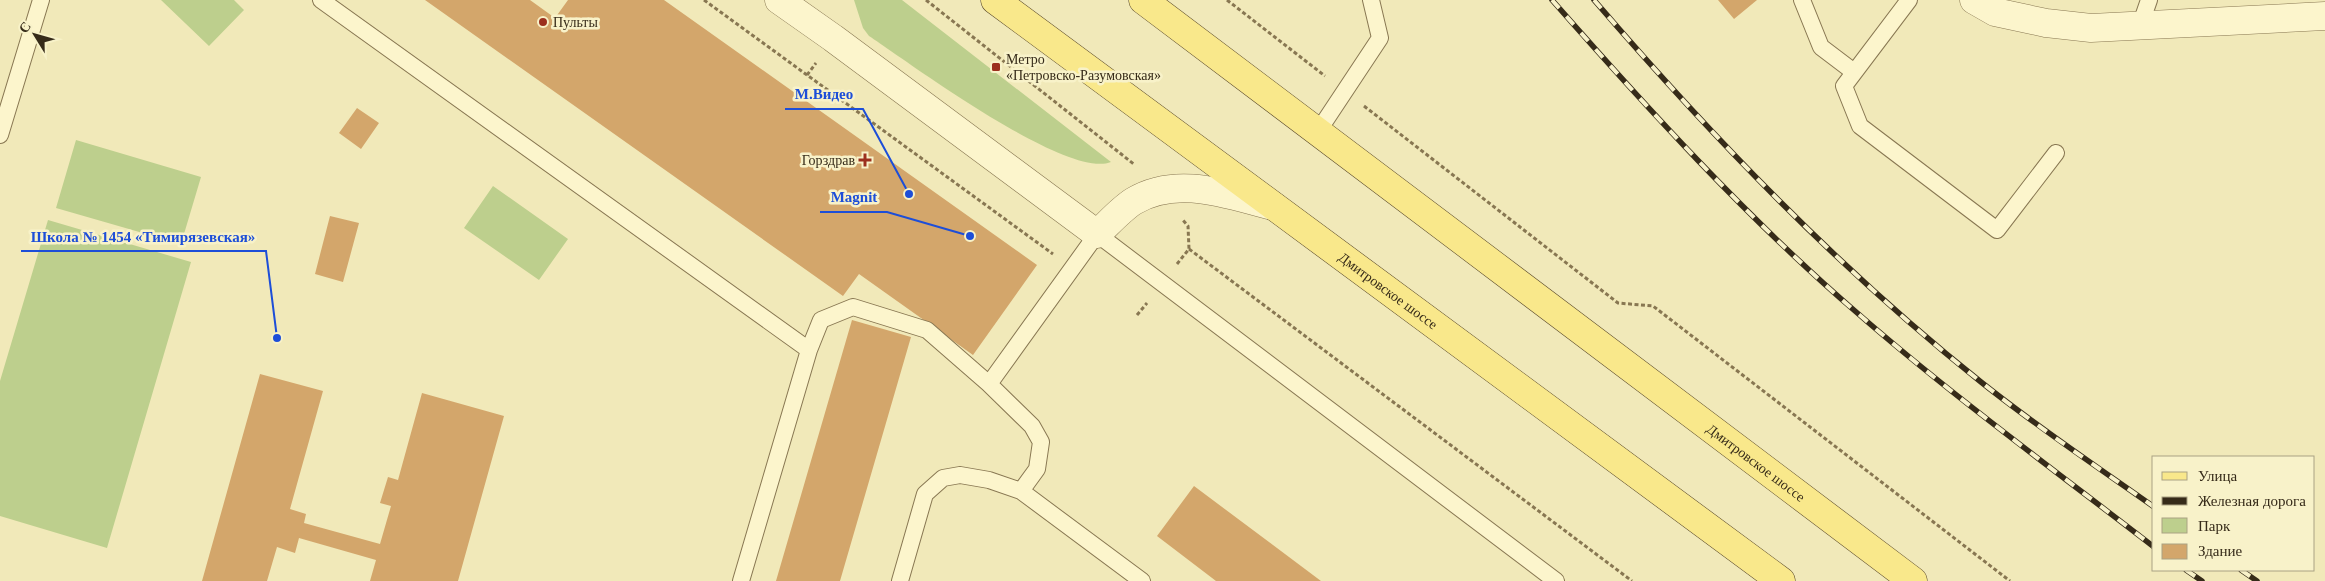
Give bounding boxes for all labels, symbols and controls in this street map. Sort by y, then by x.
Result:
north arrow [10,10,60,60]
place label: Пульты [553,15,598,30]
marker: Пульты [537,16,549,28]
text: С [16,19,34,36]
place label: Метро «Петровско-Разумовская» [1006,52,1161,83]
marker: Метро «Петровско-Разумовская» [990,61,1002,73]
callout: М.Видео [785,79,863,109]
text: М.Видео [795,86,853,102]
place label: Горздрав [802,153,855,168]
marker: Горздрав [859,154,871,166]
callout: Magnit [820,182,887,212]
text: Magnit [831,189,877,205]
callout: Школа № 1454 «Тимирязевская» [21,221,266,251]
text: Школа № 1454 «Тимирязевская» [31,229,255,245]
street label: Дмитровское шоссе [1336,250,1440,332]
street label: Дмитровское шоссе [1704,421,1808,505]
legend [2152,456,2315,571]
text: Улица [2198,468,2237,484]
text: Железная дорога [2198,493,2306,509]
text: Парк [2198,518,2231,534]
text: Здание [2198,543,2242,559]

